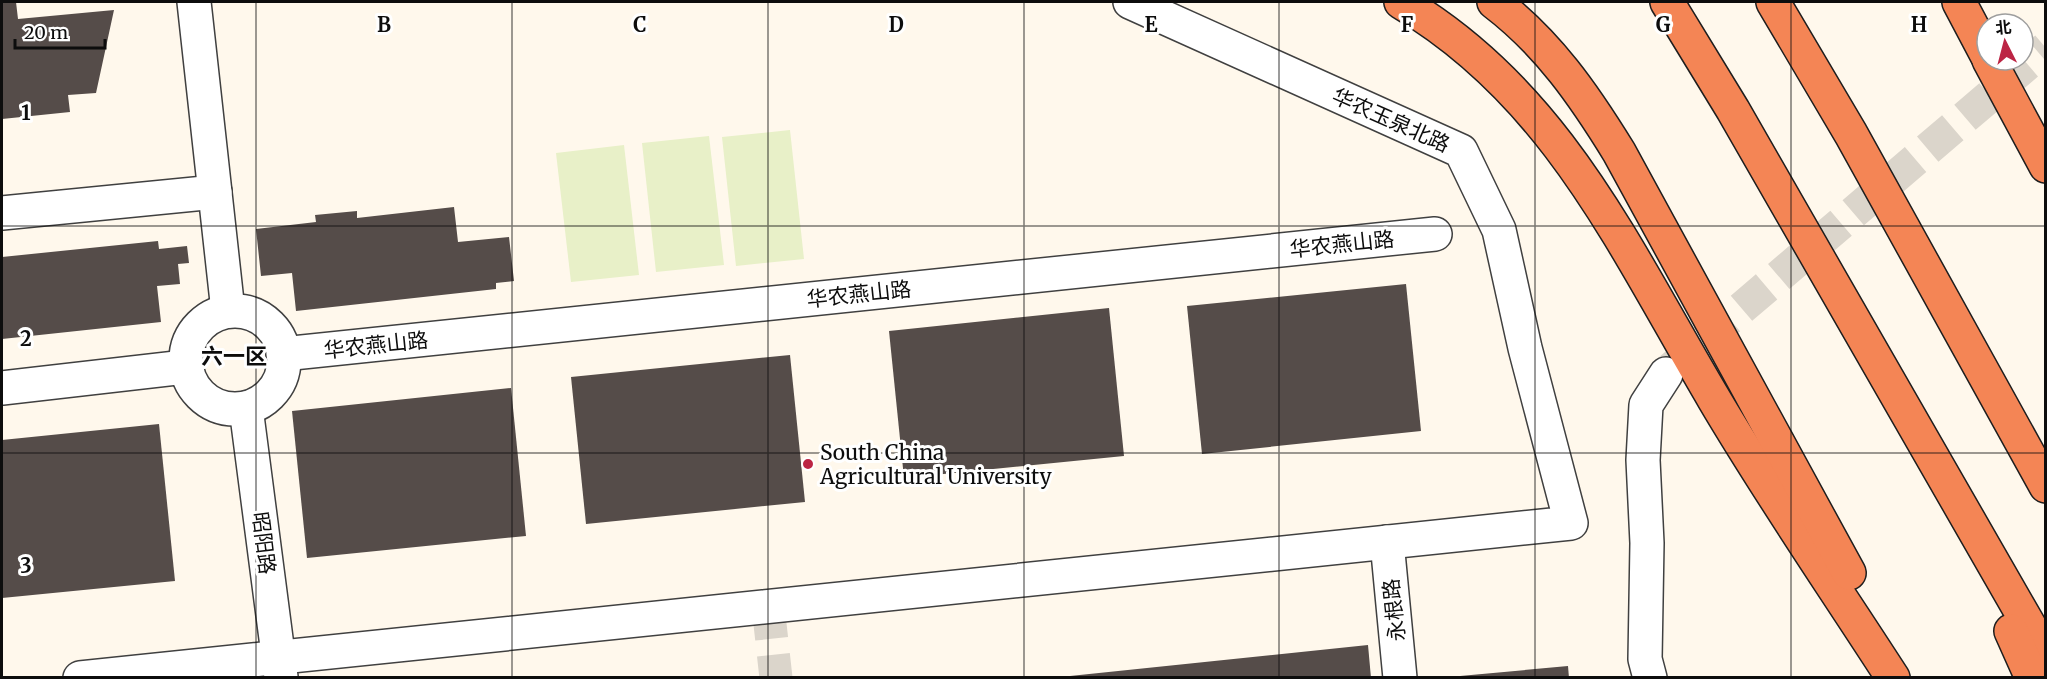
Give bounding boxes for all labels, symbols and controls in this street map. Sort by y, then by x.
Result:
scale bar [15,12,105,50]
text: B [377,12,391,37]
text: C [633,12,647,37]
text: D [888,12,904,37]
text: E [1144,12,1158,37]
text: F [1401,12,1414,37]
text: G [1656,12,1671,37]
text: H [1911,12,1927,37]
north arrow [1975,12,2035,72]
text: 北 [1994,16,2012,38]
text: 20 m [24,21,68,44]
street label: 华农玉泉北路 [1328,82,1454,158]
text: 1 [21,100,31,125]
street label: 华农燕山路 [1288,225,1396,263]
street label: 华农燕山路 [805,275,913,313]
text: 2 [20,326,32,351]
street label: 华农燕山路 [322,326,430,364]
district label: 六一区 [201,342,267,370]
place label: South China Agricultural University [819,439,1052,490]
marker: South China Agricultural University [801,457,815,471]
street label: 昭阳路 [247,510,281,576]
text: 3 [20,553,32,578]
street label: 永根路 [1377,577,1411,643]

